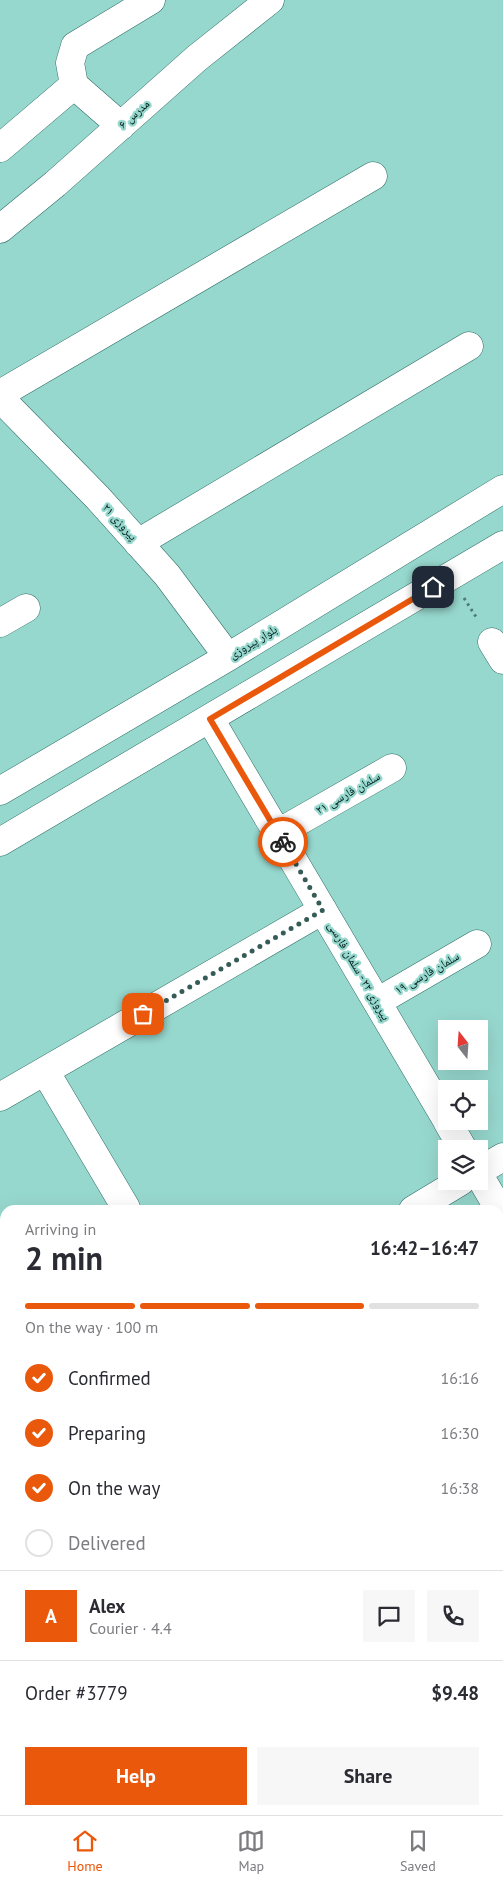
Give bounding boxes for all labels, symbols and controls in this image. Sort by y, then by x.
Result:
street label: مدرس ۶ [115,96,152,131]
street label: پیروزی ۲۱ [100,500,141,544]
pin [412,566,454,608]
icon: home [419,573,447,601]
street label: بلوار پیروزی [226,621,280,662]
street label: سلمان فارسی ۲۱ [313,768,383,817]
courier [258,817,308,867]
icon: bike [269,828,297,856]
street label: پیروزی ۲۲ - سلمان فارسی [325,919,394,1023]
street label: سلمان فارسی ۱۹ [392,948,462,997]
pin [122,993,164,1035]
icon: bag [129,1000,157,1028]
north arrow [438,1020,488,1070]
map controls [438,1020,488,1190]
button: locate [438,1080,488,1130]
button: layers [438,1140,488,1190]
text: Arriving in [25,1219,96,1239]
text: 16:42–16:47 [370,1236,479,1260]
text: 2 min [25,1237,103,1279]
text: On the way · 100 m [25,1317,158,1337]
icon: check [25,1364,53,1392]
text: Confirmed [68,1366,151,1390]
text: 16:16 [441,1368,479,1388]
icon: check [25,1419,53,1447]
text: Preparing [68,1421,146,1445]
text: 16:30 [441,1423,479,1443]
icon: check [25,1474,53,1502]
text: On the way [68,1476,160,1500]
text: 16:38 [441,1478,479,1498]
text: Delivered [68,1531,146,1555]
button: chat [363,1590,415,1642]
button: phone [427,1590,479,1642]
text: Alex [89,1594,125,1618]
text: A [45,1604,57,1628]
text: Courier · 4.4 [89,1618,172,1638]
text: Order #3779 [25,1681,128,1705]
text: $9.48 [431,1681,479,1705]
button: Help [25,1747,247,1805]
button: Share [257,1747,479,1805]
tab: Home [67,1827,103,1875]
tab: Map [237,1827,265,1875]
tab: Saved [400,1827,436,1875]

